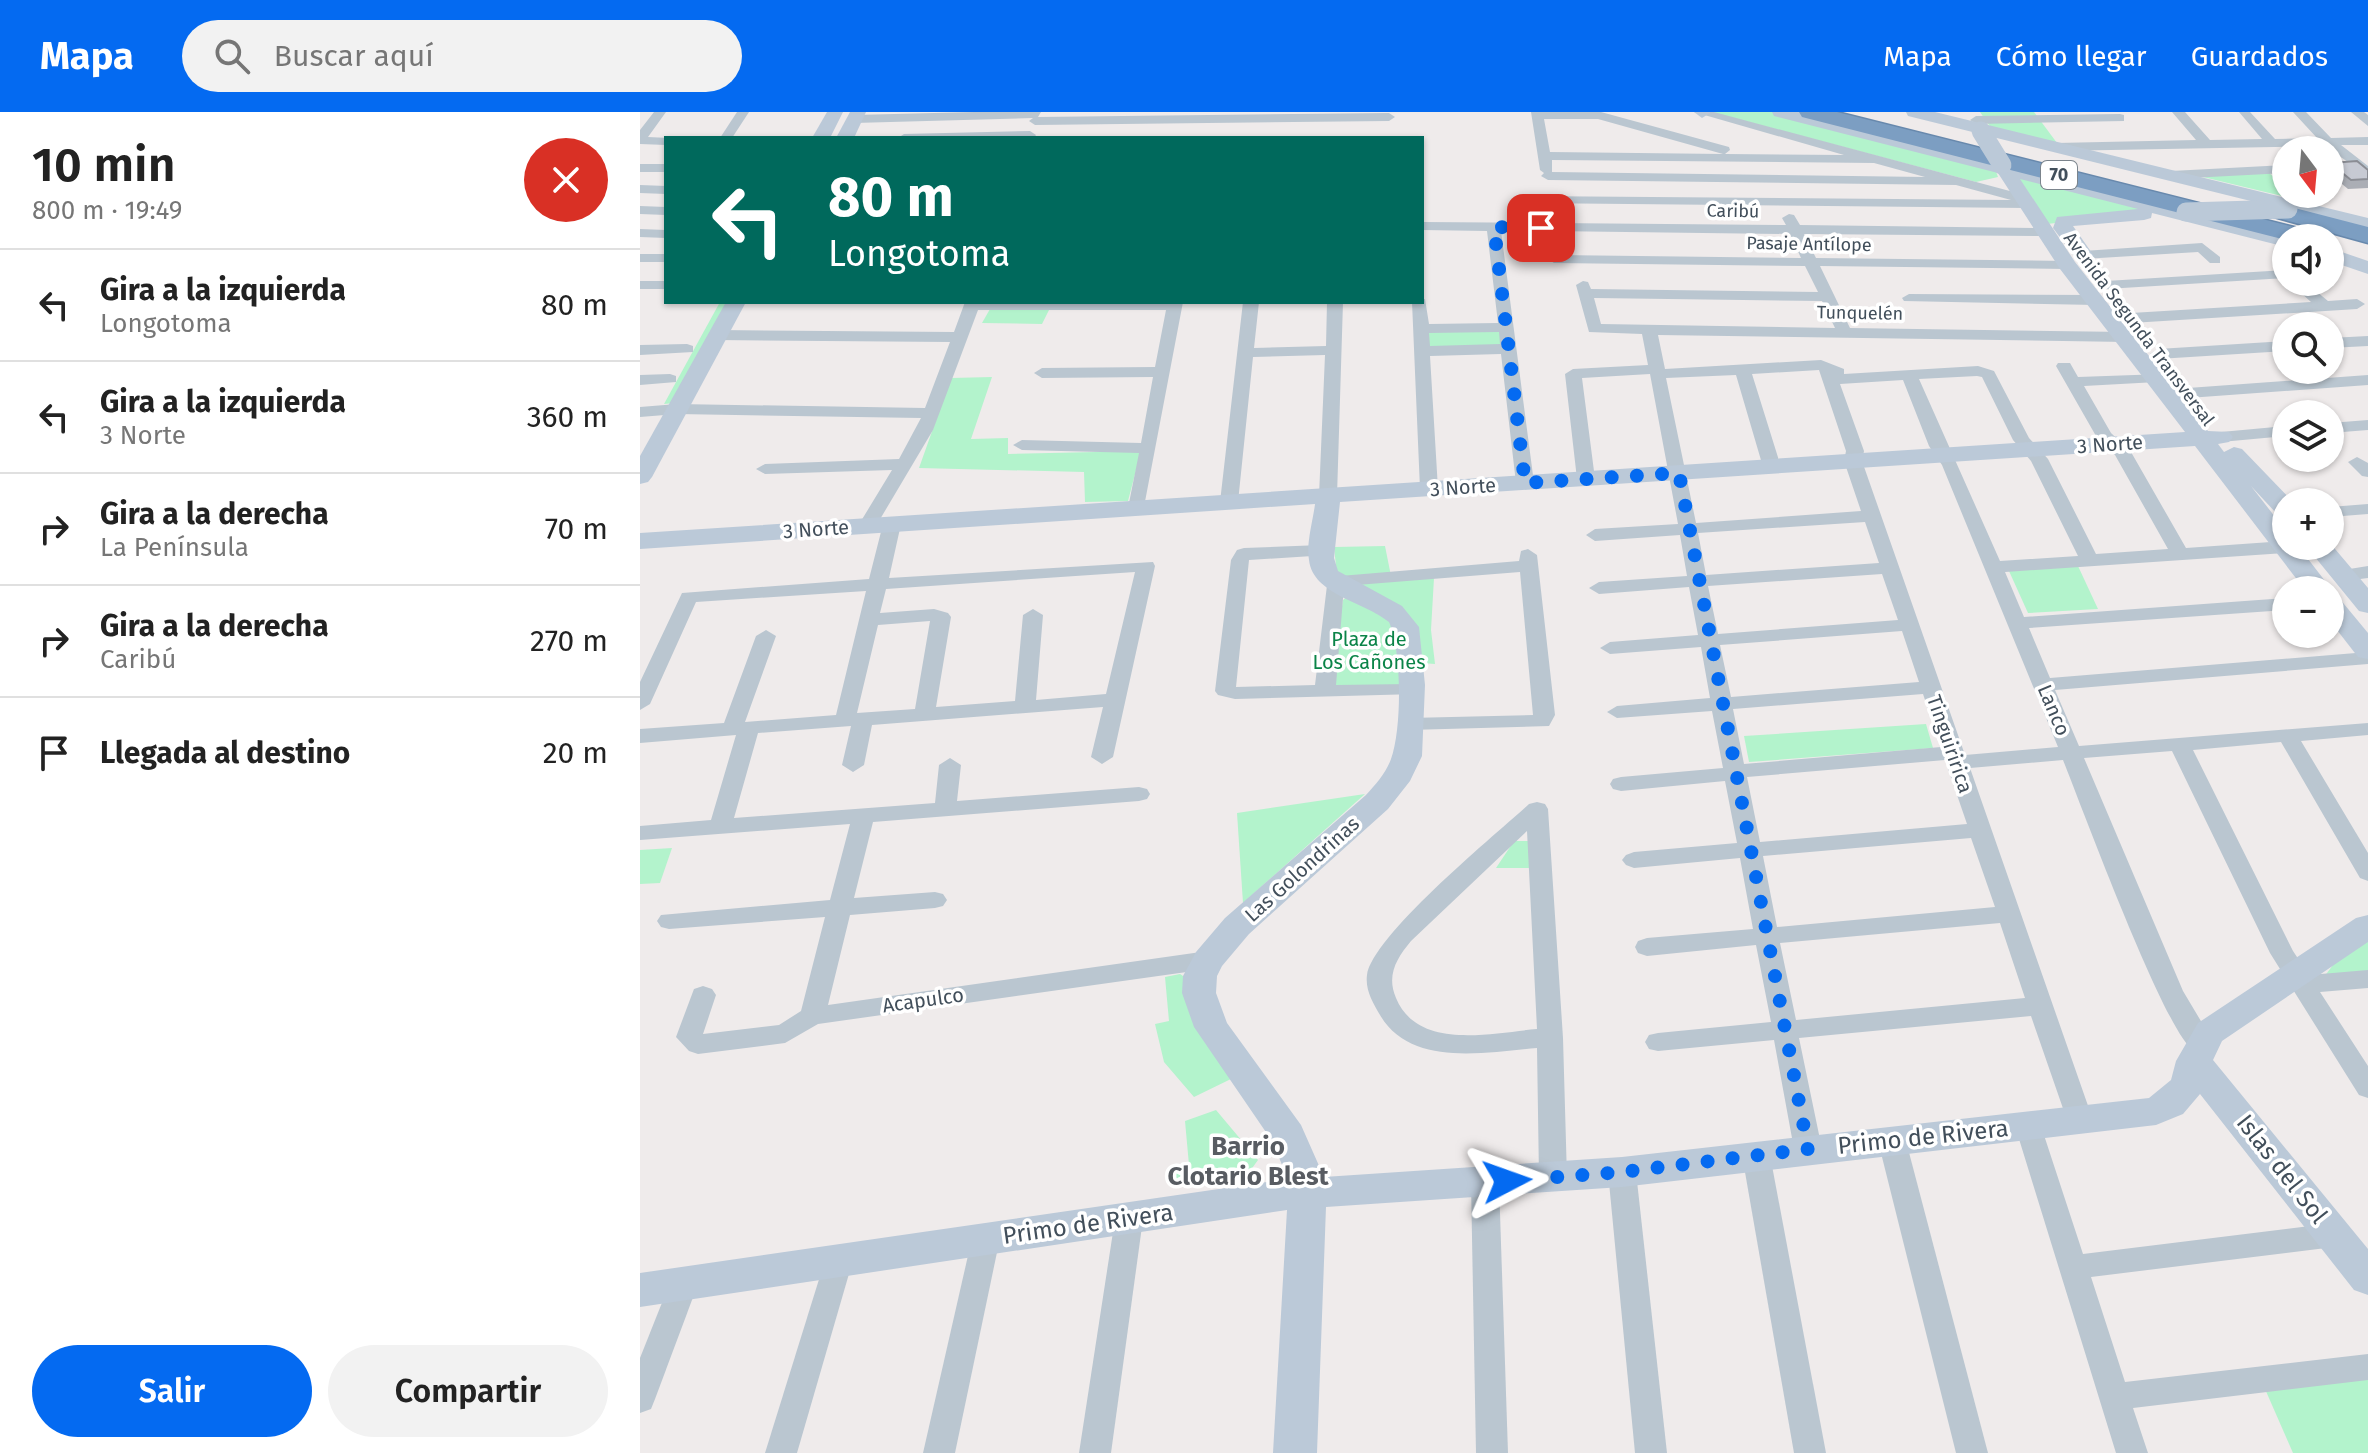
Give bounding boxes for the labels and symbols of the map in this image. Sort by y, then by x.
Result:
north arrow [2272,136,2344,208]
road number: 70 [2041,161,2077,189]
pin [1507,194,1575,262]
street label: Caribú [1706,200,1760,222]
street label: Avenida Segunda Transversal [2059,228,2219,430]
street label: Pasaje Antílope [1746,232,1872,256]
street label: Tunquelén [1817,301,1903,325]
street label: 3 Norte [2076,430,2144,458]
street label: 3 Norte [1429,473,1497,501]
street label: 3 Norte [782,515,850,543]
park label: Plaza de Los Cañones [1312,627,1426,674]
street label: Lanco [2033,681,2075,739]
street label: Tinguiririca [1922,692,1978,796]
street label: Las Golondrinas [1240,811,1364,927]
street label: Acapulco [881,982,965,1018]
street label: Islas del Sol [2231,1109,2333,1229]
street label: Primo de Rivera [1836,1114,2010,1160]
district label: Barrio Clotario Blest [1167,1131,1330,1192]
position arrow [1465,1139,1549,1223]
street label: Primo de Rivera [1001,1198,1175,1250]

